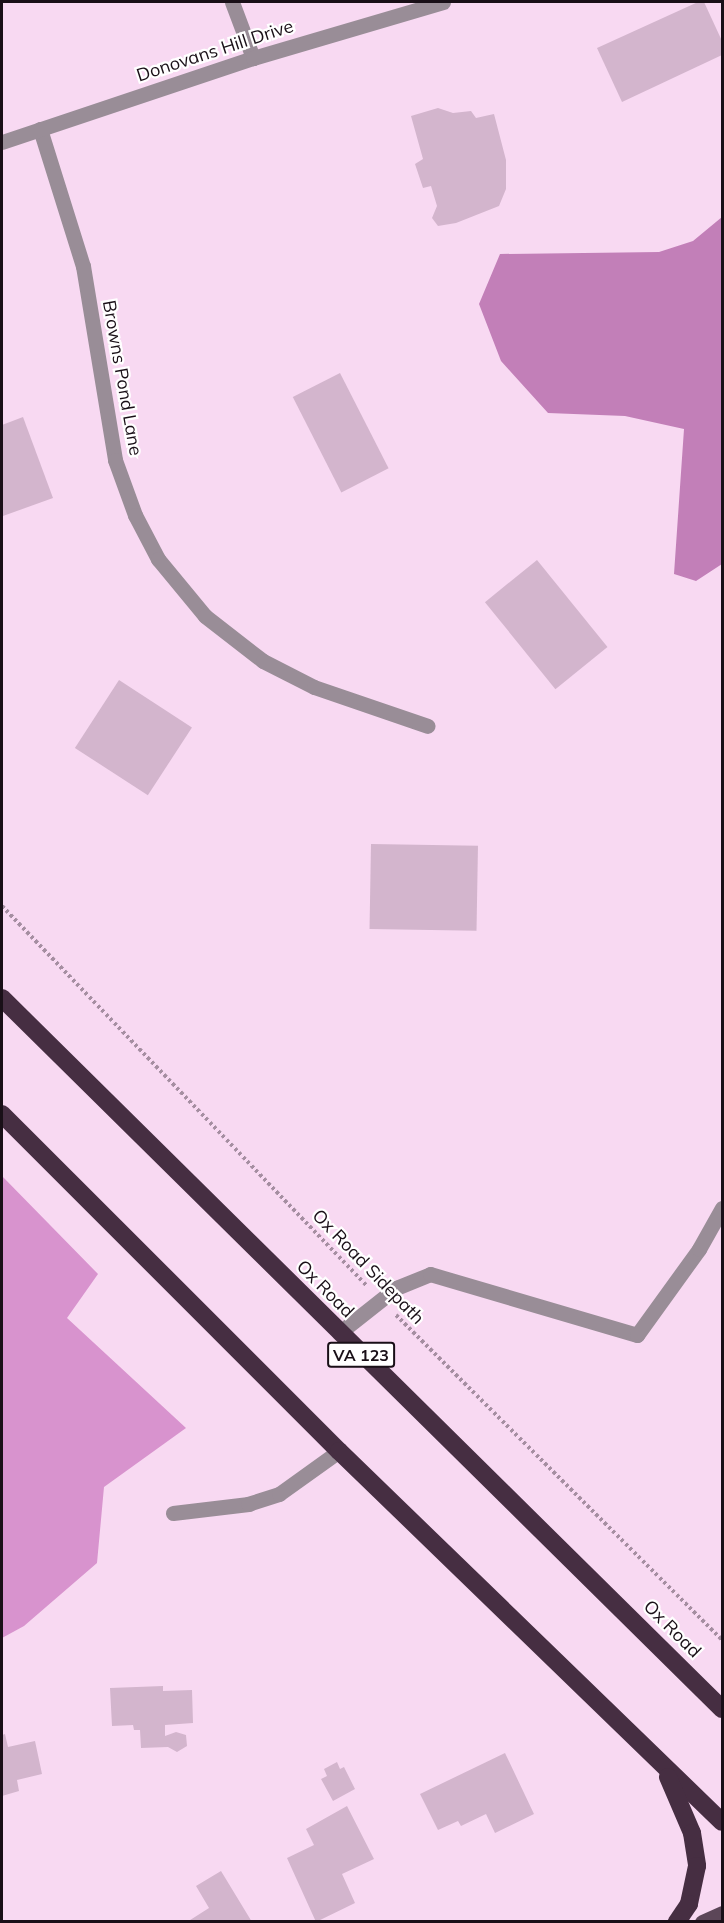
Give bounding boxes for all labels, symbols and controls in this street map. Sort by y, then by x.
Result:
street label: Donovans Hill Drive [134,15,296,87]
street label: Browns Pond Lane [98,299,146,457]
street label: Ox Road Sidepath [308,1205,428,1329]
street label: Ox Road [292,1256,358,1322]
road number: VA 123 [326,1342,395,1368]
street label: Ox Road [639,1596,705,1662]

